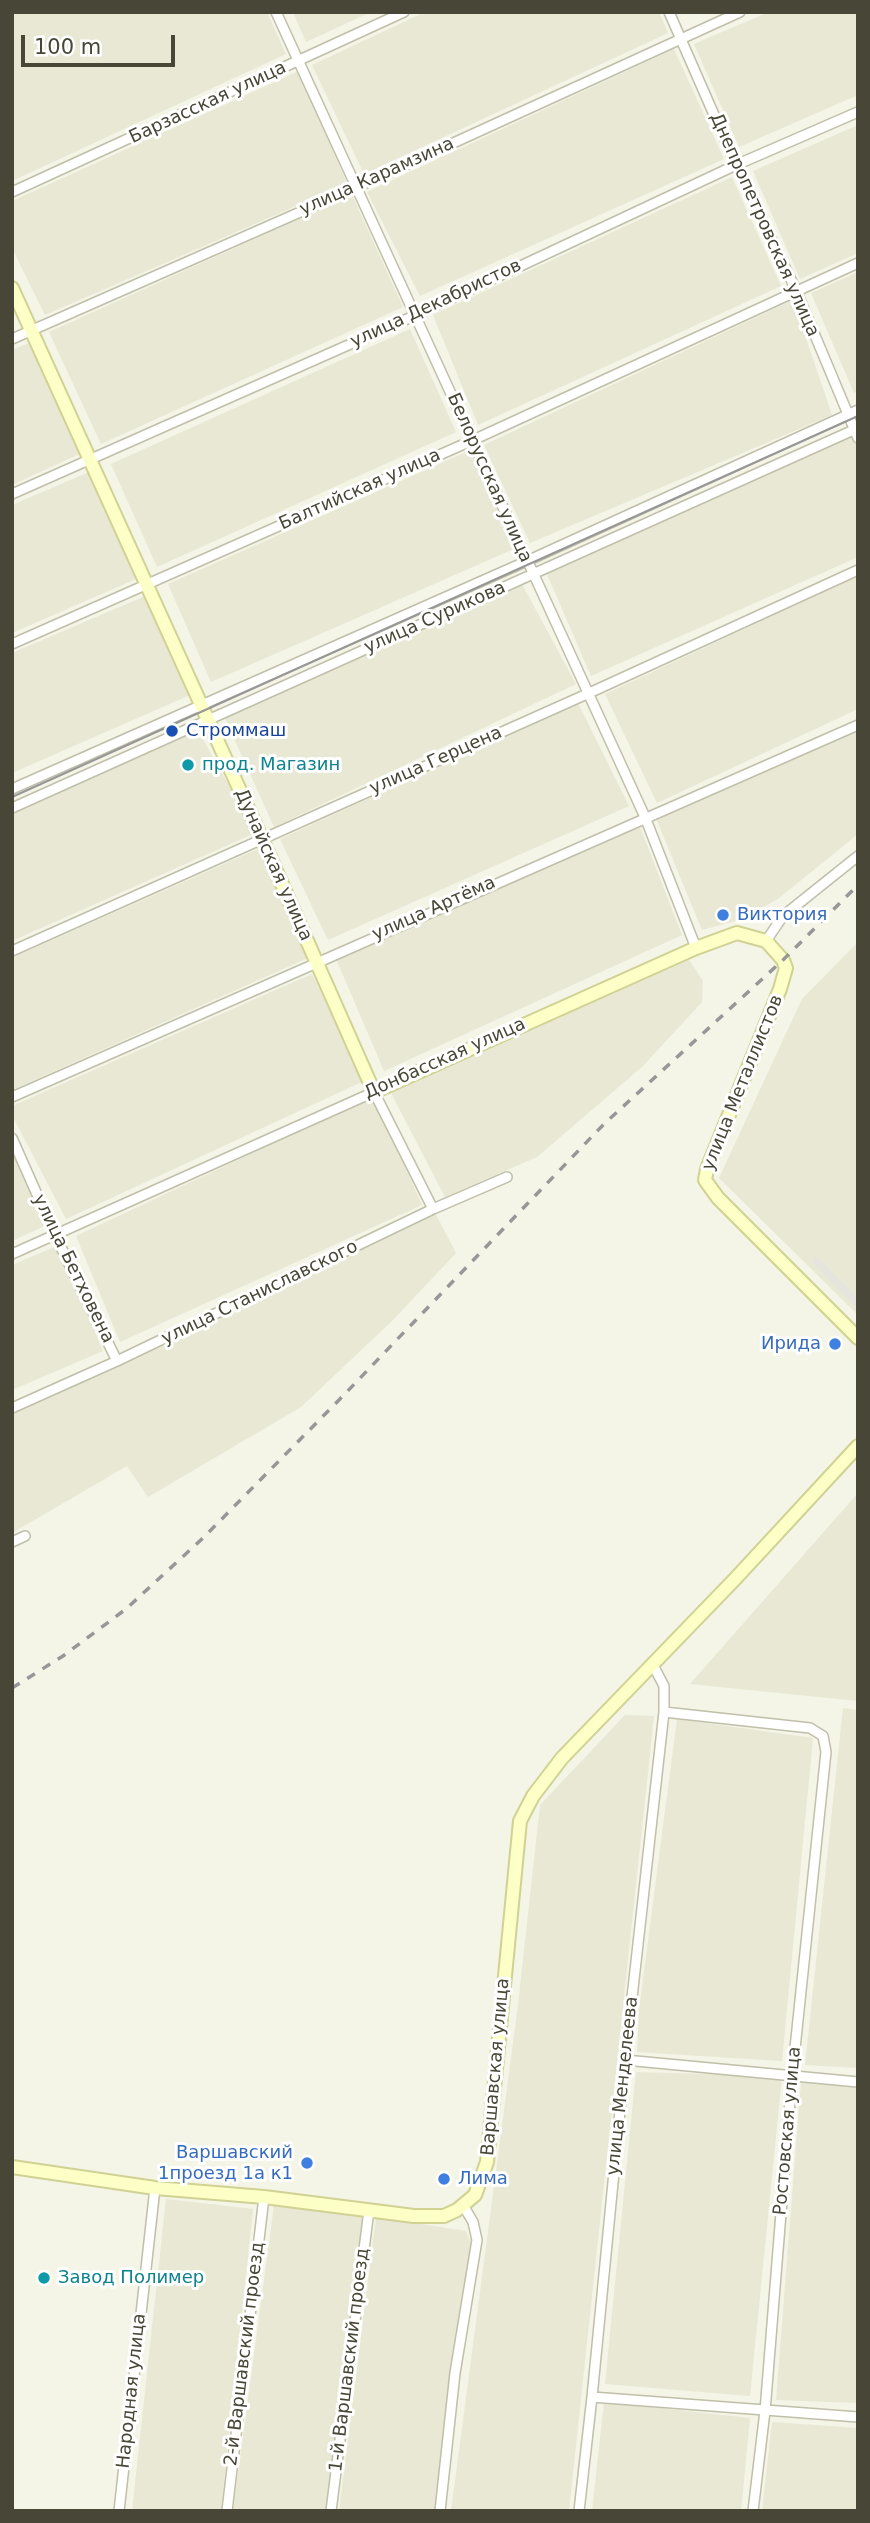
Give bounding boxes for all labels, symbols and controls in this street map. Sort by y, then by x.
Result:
scale bar [24,21,178,65]
text: 100 m [34,35,101,59]
street label: Барзасская улица [126,57,290,149]
street label: Днепропетровская улица [705,110,823,340]
street label: улица Карамзина [296,133,458,221]
street label: улица Декабристов [347,255,525,353]
street label: Белорусская улица [442,390,536,566]
street label: Балтийская улица [276,445,444,535]
street label: улица Сурикова [361,577,509,659]
place label: Строммаш [186,720,286,742]
street label: улица Герцена [367,722,505,800]
marker: Строммаш [164,723,180,739]
place label: прод. Магазин [202,754,340,776]
marker: прод. Магазин [180,757,196,773]
street label: Дунайская улица [230,785,316,945]
street label: улица Артёма [369,872,499,946]
place label: Виктория [737,904,827,926]
marker: Виктория [715,907,731,923]
street label: улица Металлистов [698,992,788,1174]
street label: Донбасская улица [361,1014,529,1104]
street label: улица Бетховена [28,1191,118,1347]
street label: улица Станиславского [158,1236,362,1350]
place label: Ирида [761,1333,821,1355]
marker: Ирида [827,1336,843,1352]
street label: Варшавская улица [477,1977,515,2157]
street label: улица Менделеева [603,1995,643,2177]
street label: Ростовская улица [770,2046,806,2216]
place label: Варшавский 1проезд 1а к1 [158,2142,293,2184]
marker: Варшавский 1проезд 1а к1 [299,2155,315,2171]
place label: Лима [458,2168,508,2190]
marker: Лима [436,2171,452,2187]
street label: 2-й Варшавский проезд [221,2241,269,2467]
street label: 1-й Варшавский проезд [326,2247,374,2473]
place label: Завод Полимер [58,2267,204,2289]
marker: Завод Полимер [36,2270,52,2286]
street label: Народная улица [113,2312,151,2470]

